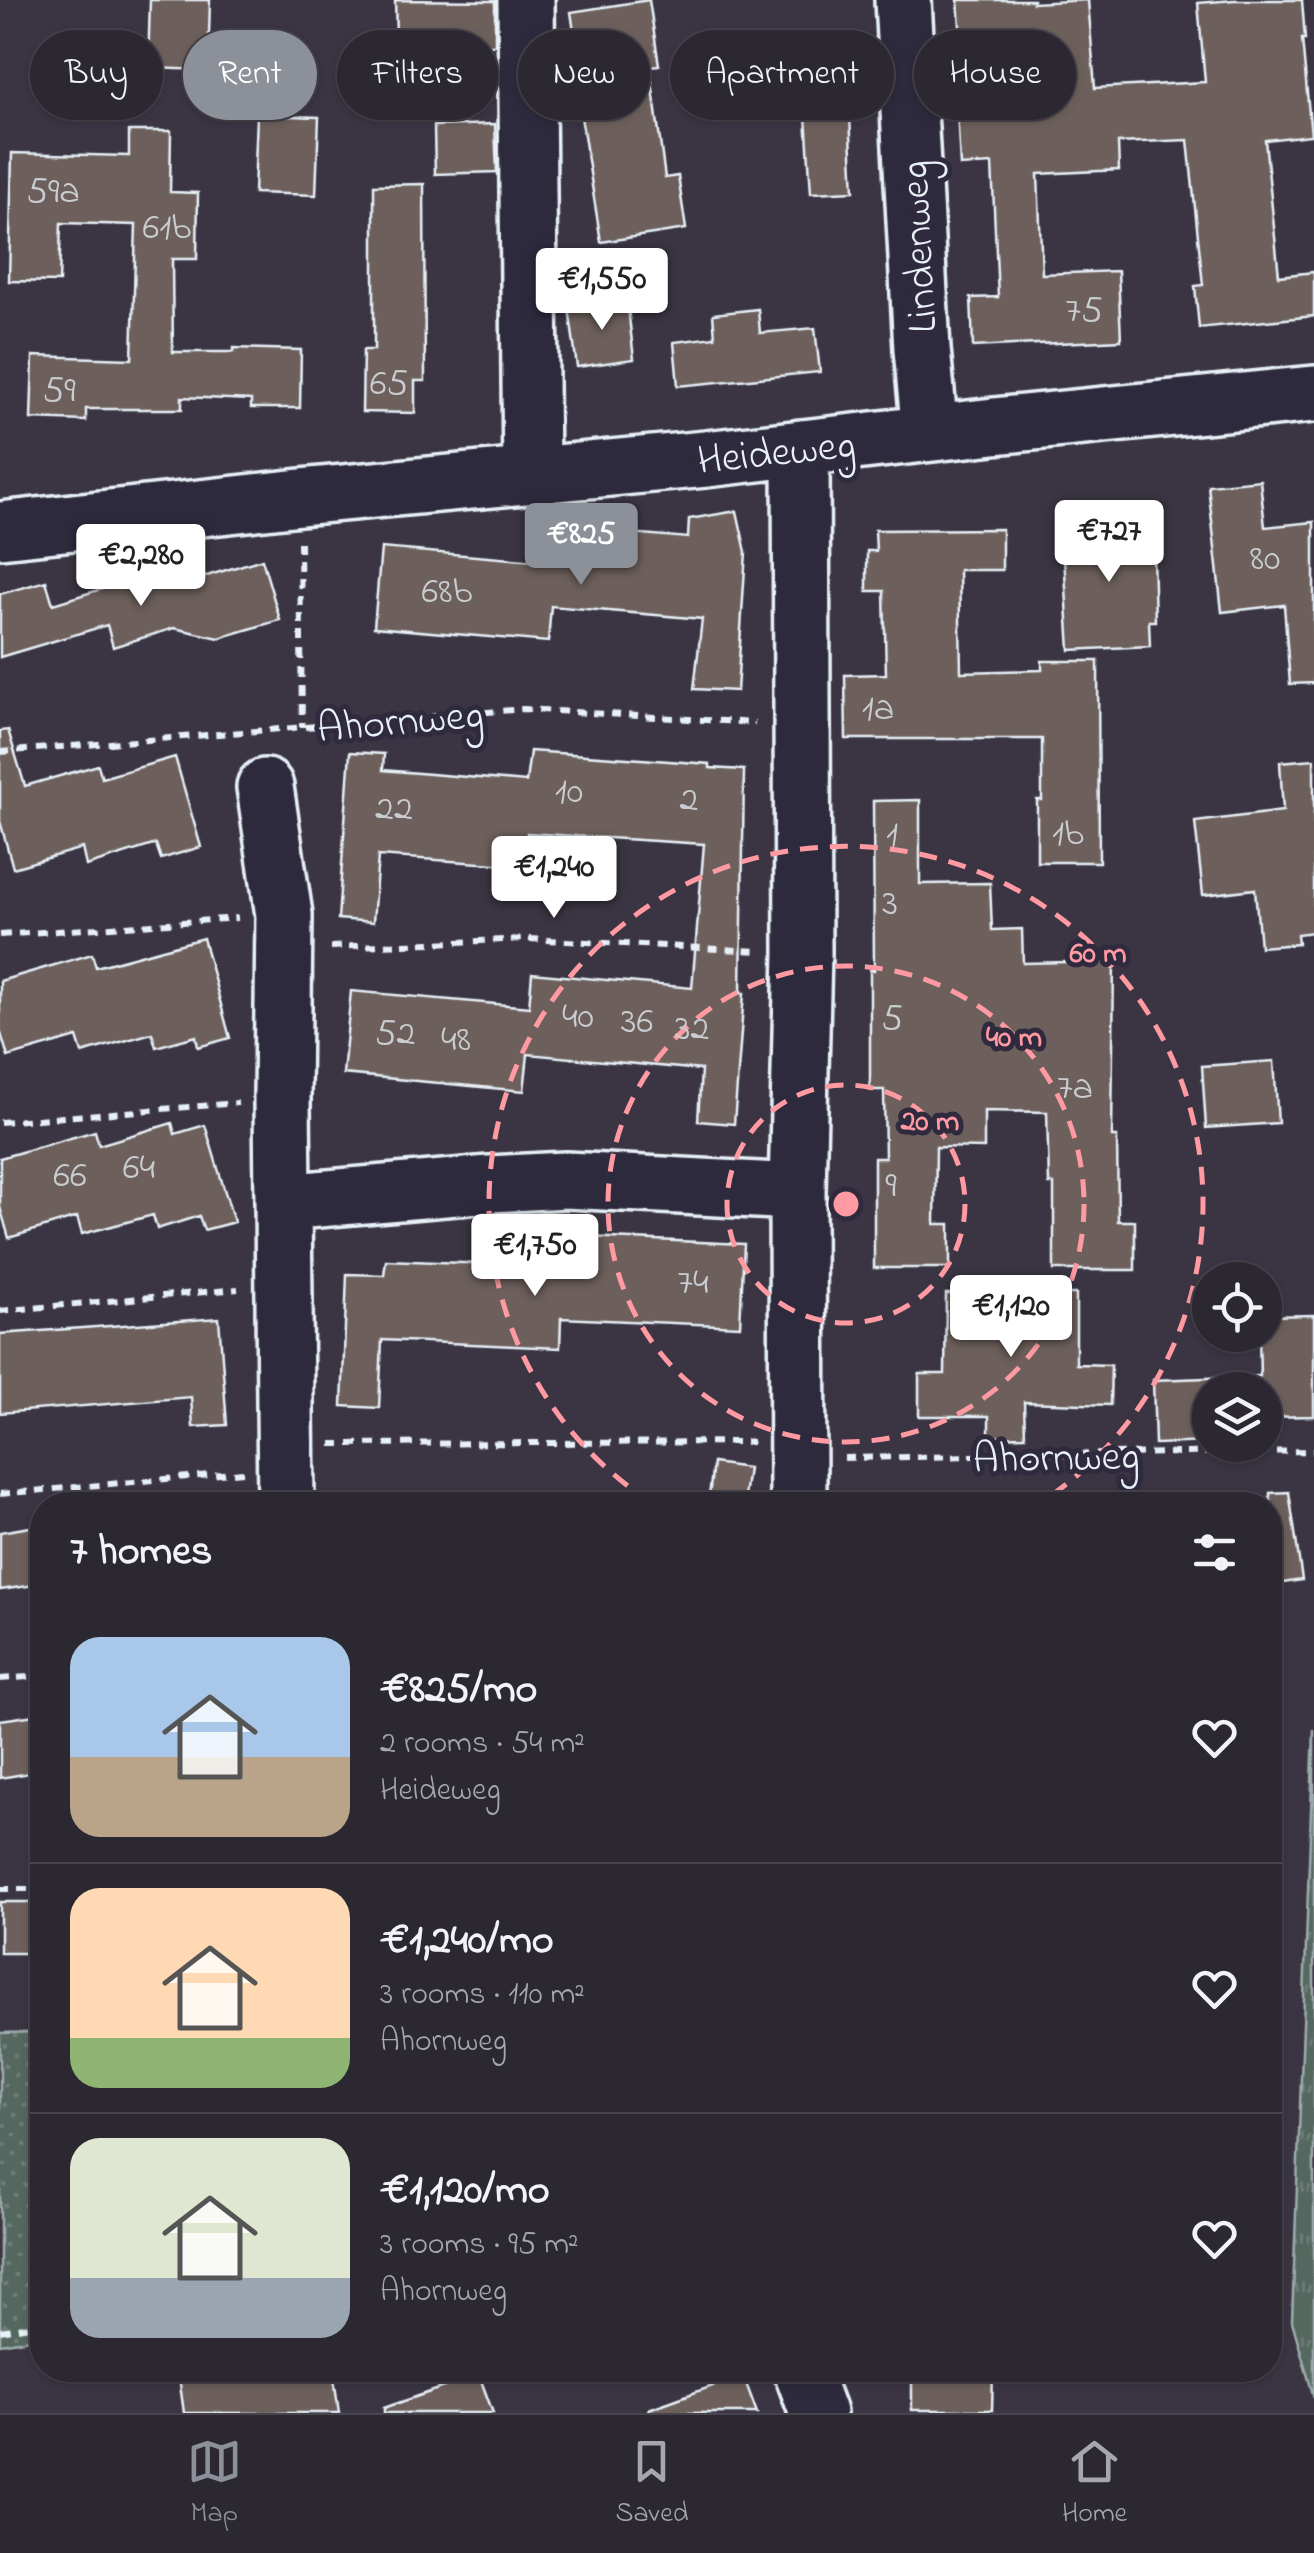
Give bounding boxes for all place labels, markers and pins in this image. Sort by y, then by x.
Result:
pin: €1,550 [521,248,683,333]
pin: €727 [1050,500,1168,585]
pin: €825 [522,503,640,588]
pin: €2,280 [60,524,222,609]
pin: €1,240 [473,836,635,921]
centre of rings [828,1186,864,1222]
pin: €1,750 [454,1214,616,1299]
pin: €1,120 [930,1275,1092,1360]

